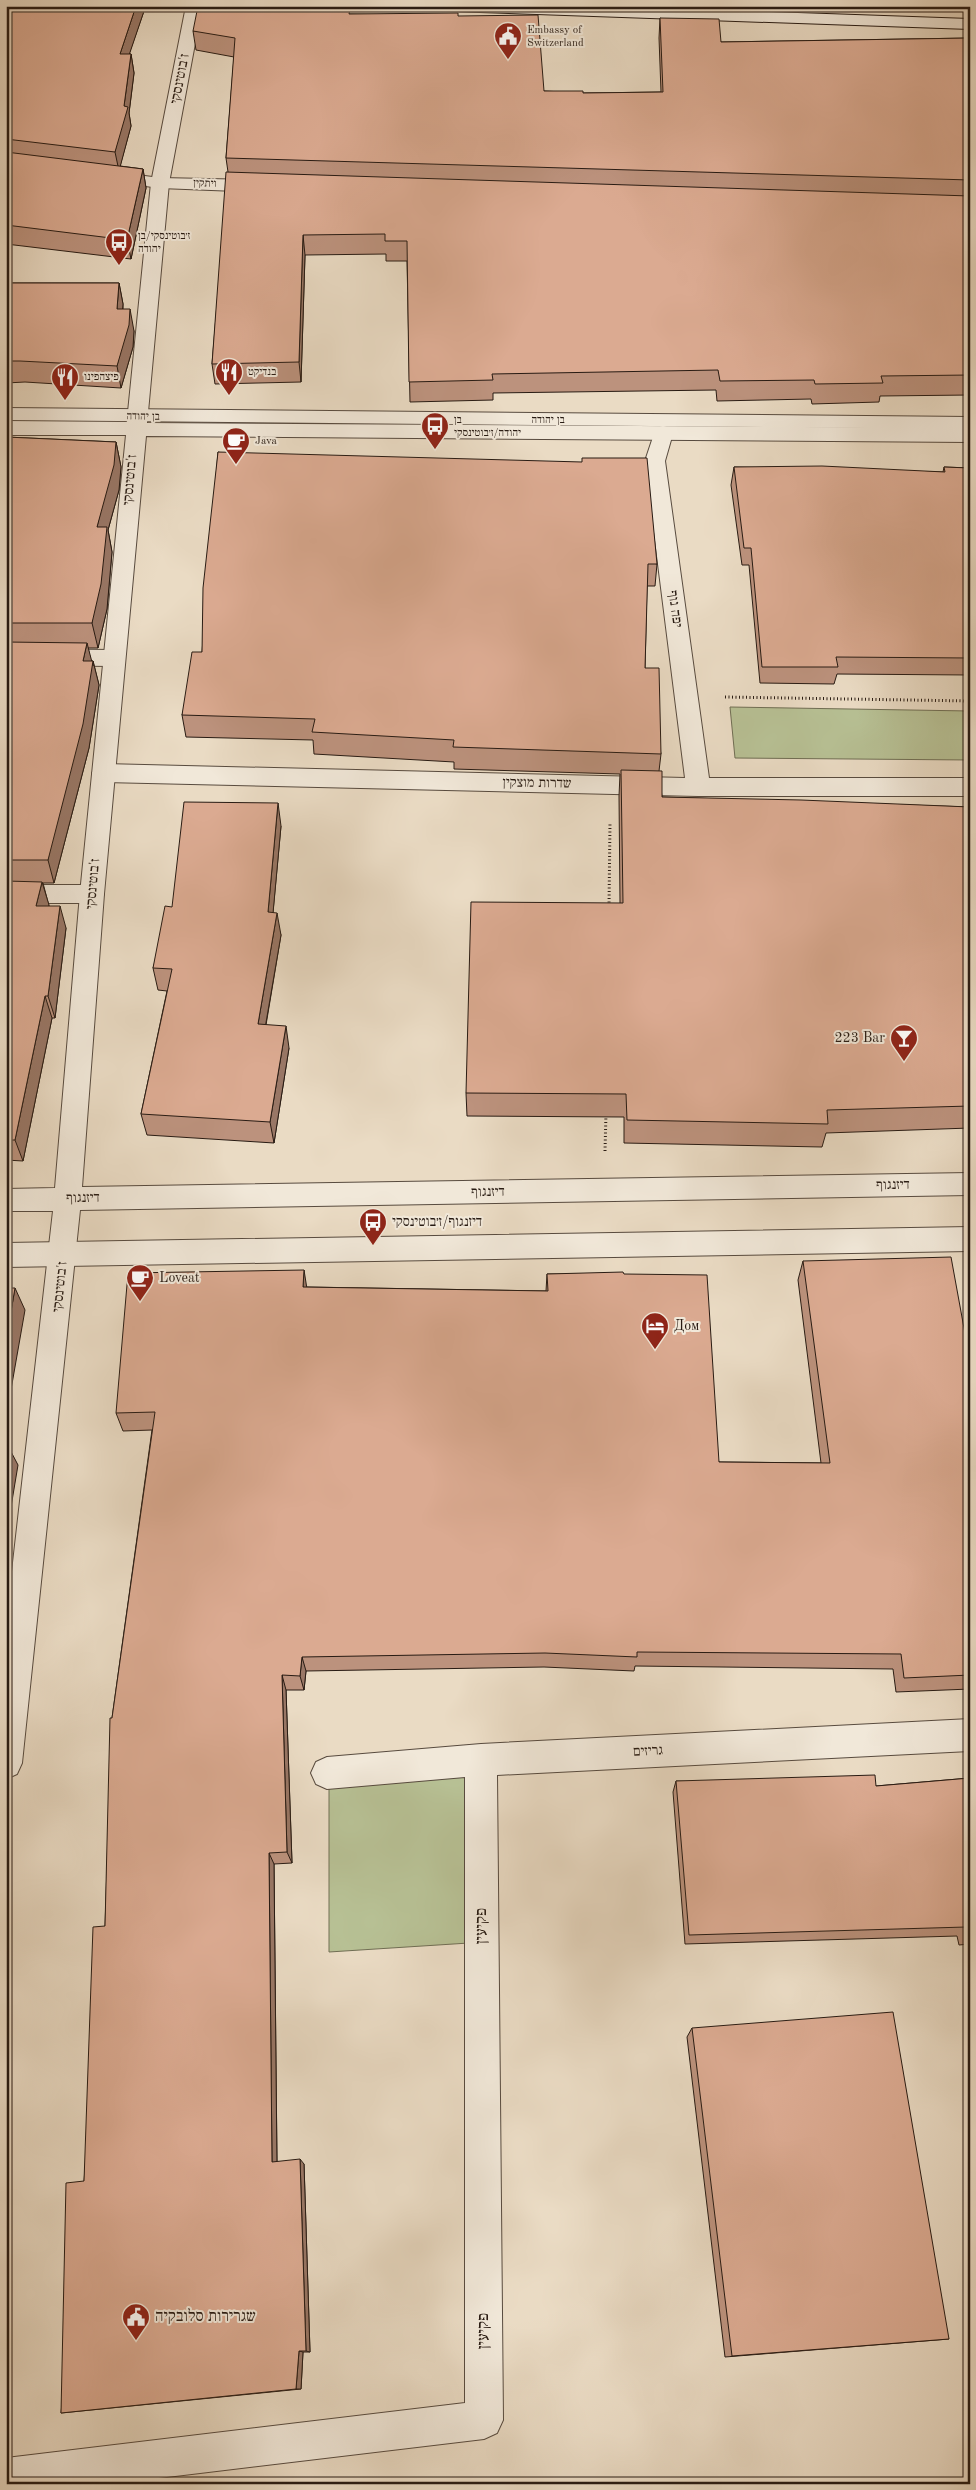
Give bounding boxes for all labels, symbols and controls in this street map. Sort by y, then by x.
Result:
public building icon: Embassy of Switzerland [493,21,523,60]
place label: Embassy of Switzerland [527,25,584,49]
street label: ז'בוטינסקי [168,53,192,105]
street label: ויתקין [193,178,217,190]
bus stop icon: ז׳בוטינסקי/בן יהודה [104,227,134,266]
place label: ז׳בוטינסקי/בן יהודה [138,231,190,255]
restaurant icon: בנדיקט [214,357,244,396]
restaurant icon: פיצהפינו [50,362,80,401]
place label: בנדיקט [248,367,276,378]
place label: פיצהפינו [84,372,119,383]
street label: בן יהודה [126,411,160,423]
bus stop icon: בן יהודה/ז׳בוטינסקי [420,411,450,450]
place label: בן יהודה/ז׳בוטינסקי [454,415,521,439]
street label: בן יהודה [531,415,565,426]
cafe icon: Java [221,426,251,465]
place label: Java [255,436,277,447]
street label: ז'בוטינסקי [121,454,139,506]
street label: יפה נוף [665,589,685,629]
street label: שדרות מוצקין [502,775,572,791]
street label: ז'בוטינסקי [84,858,102,910]
bar icon: 223 Bar [889,1023,919,1062]
place label: 223 Bar [834,1031,885,1045]
street label: דיזנגוף [876,1178,910,1192]
street label: דיזנגוף [471,1185,505,1199]
street label: דיזנגוף [66,1191,100,1205]
bus stop icon: דיזנגוף/ז׳בוטינסקי [358,1207,388,1246]
place label: דיזנגוף/ז׳בוטינסקי [392,1215,482,1229]
street label: ז'בוטינסקי [50,1261,70,1313]
cafe icon: Loveat [125,1263,155,1302]
place label: Loveat [159,1271,200,1285]
hotel icon: Дом [640,1311,670,1350]
place label: Дом [674,1319,699,1333]
street label: גריזים [633,1743,664,1759]
street label: פקיעין [474,1908,490,1944]
public building icon: שגרירות סלובקיה [121,2302,151,2341]
place label: שגרירות סלובקיה [155,2307,256,2325]
street label: פקיעין [476,2313,492,2349]

